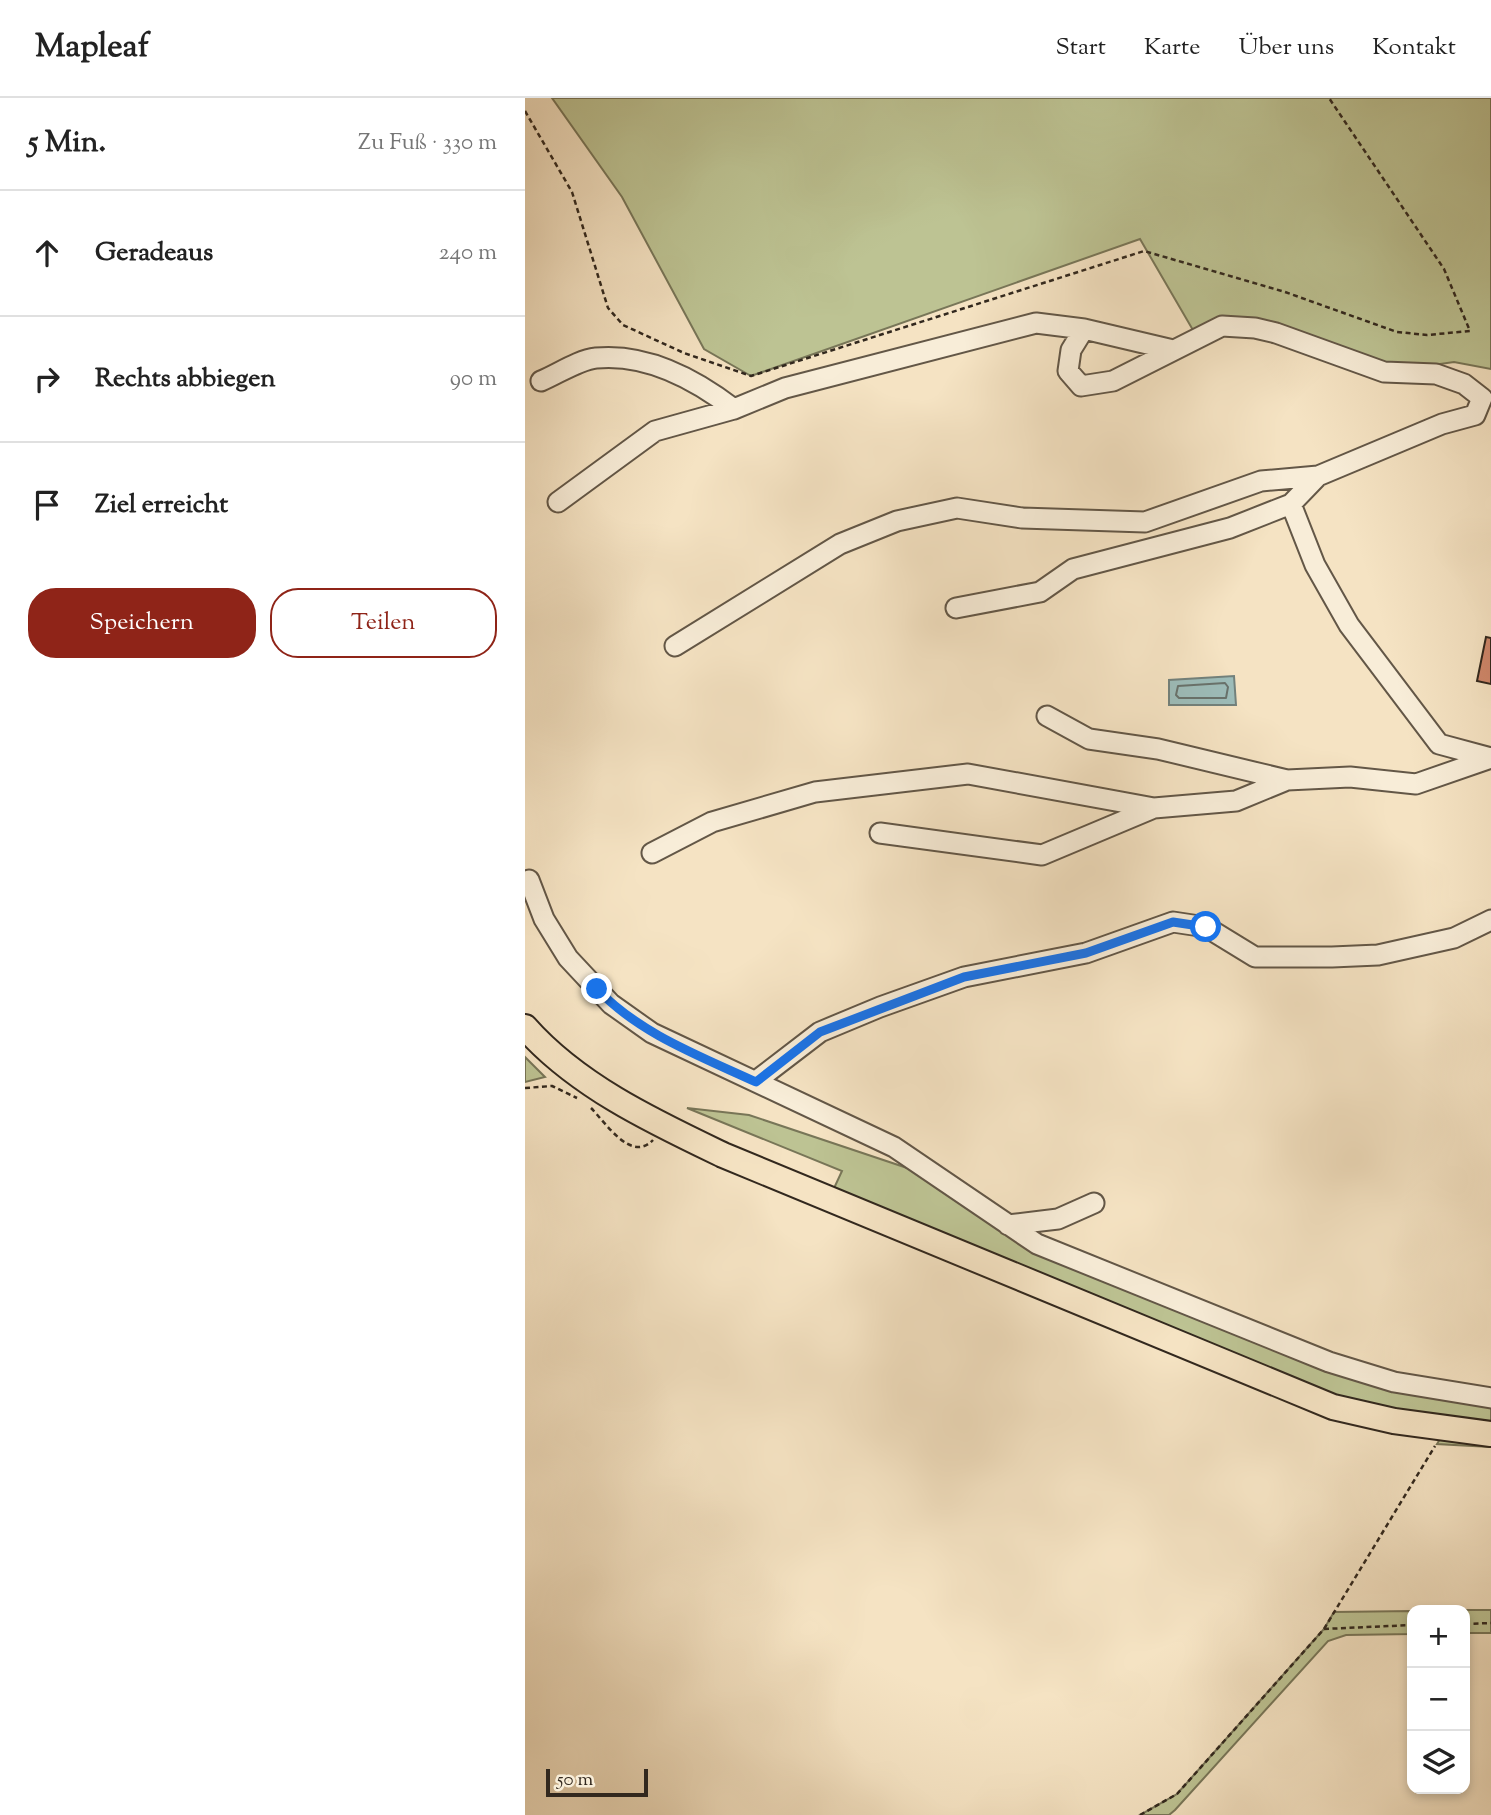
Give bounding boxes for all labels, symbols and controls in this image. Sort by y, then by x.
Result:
text: Mapleaf [35,24,149,72]
text: Start [1055,31,1106,65]
text: Karte [1144,31,1200,65]
text: Über uns [1238,31,1334,65]
text: Kontakt [1372,31,1456,65]
text: 5 Min. [28,122,106,165]
text: Zu Fuß · 330 m [358,127,497,160]
icon: ahead [28,234,66,272]
text: Geradeaus [95,235,213,272]
text: 240 m [439,237,497,270]
icon: right [28,360,66,398]
text: Rechts abbiegen [95,361,276,398]
text: 90 m [450,363,497,396]
icon: arrive [28,486,66,524]
text: Ziel erreicht [95,487,228,524]
button: Speichern [28,588,256,658]
button: Teilen [270,588,497,658]
route start [1190,911,1221,942]
route end [581,973,612,1004]
map controls [1407,1605,1470,1794]
button: + [1407,1605,1470,1668]
button: − [1407,1668,1470,1731]
button: layers [1407,1731,1470,1794]
scale bar [546,1766,647,1798]
text: 50 m [557,1767,593,1794]

